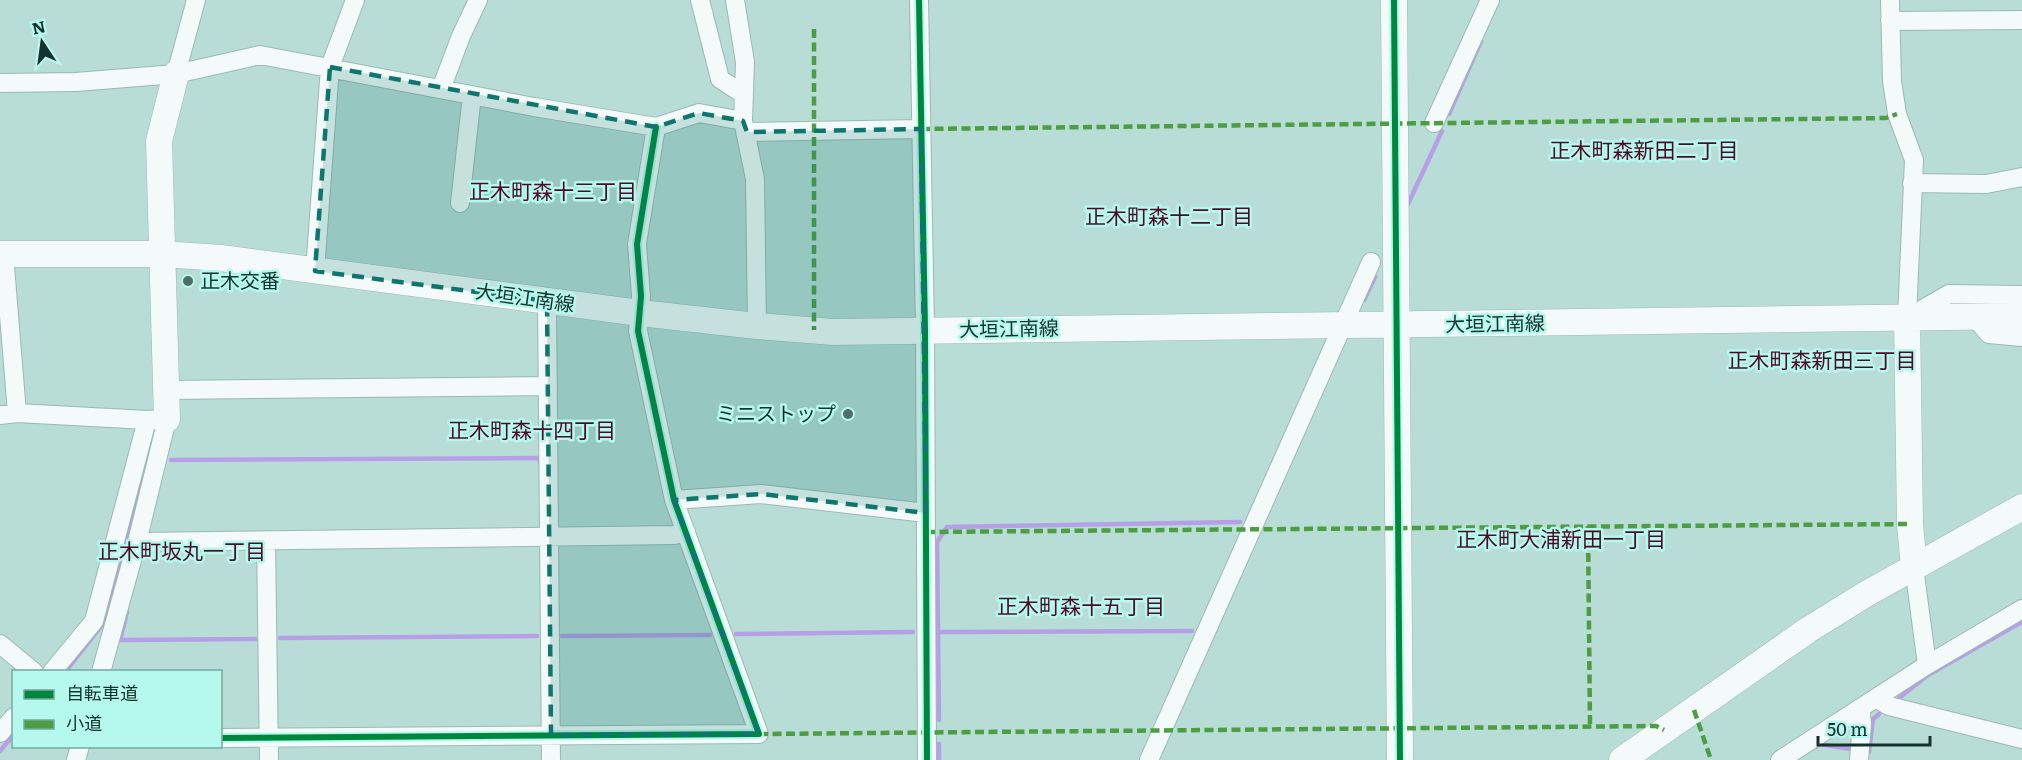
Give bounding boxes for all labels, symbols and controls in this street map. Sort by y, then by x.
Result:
north arrow [12,12,72,72]
text: N [29,13,48,40]
district label: 正木町森新田二丁目 [1550,133,1739,164]
district label: 正木町森十三丁目 [469,174,637,205]
district label: 正木町森十二丁目 [1085,199,1253,230]
place label: 正木交番 [200,264,280,294]
marker: 正木交番 [181,274,195,288]
street label: 大垣江南線 [474,274,577,318]
street label: 大垣江南線 [1445,306,1545,338]
street label: 大垣江南線 [959,311,1059,343]
district label: 正木町森新田三丁目 [1728,343,1917,374]
place label: ミニストップ [716,397,836,427]
marker: ミニストップ [841,407,855,421]
district label: 正木町森十四丁目 [448,413,616,444]
district label: 正木町大浦新田一丁目 [1456,522,1666,553]
district label: 正木町坂丸一丁目 [98,534,266,565]
district label: 正木町森十五丁目 [997,589,1165,620]
legend [12,670,222,748]
text: 自転車道 [66,679,138,706]
text: 小道 [66,709,102,736]
scale bar [1818,709,1930,747]
text: 50 m [1827,715,1868,742]

